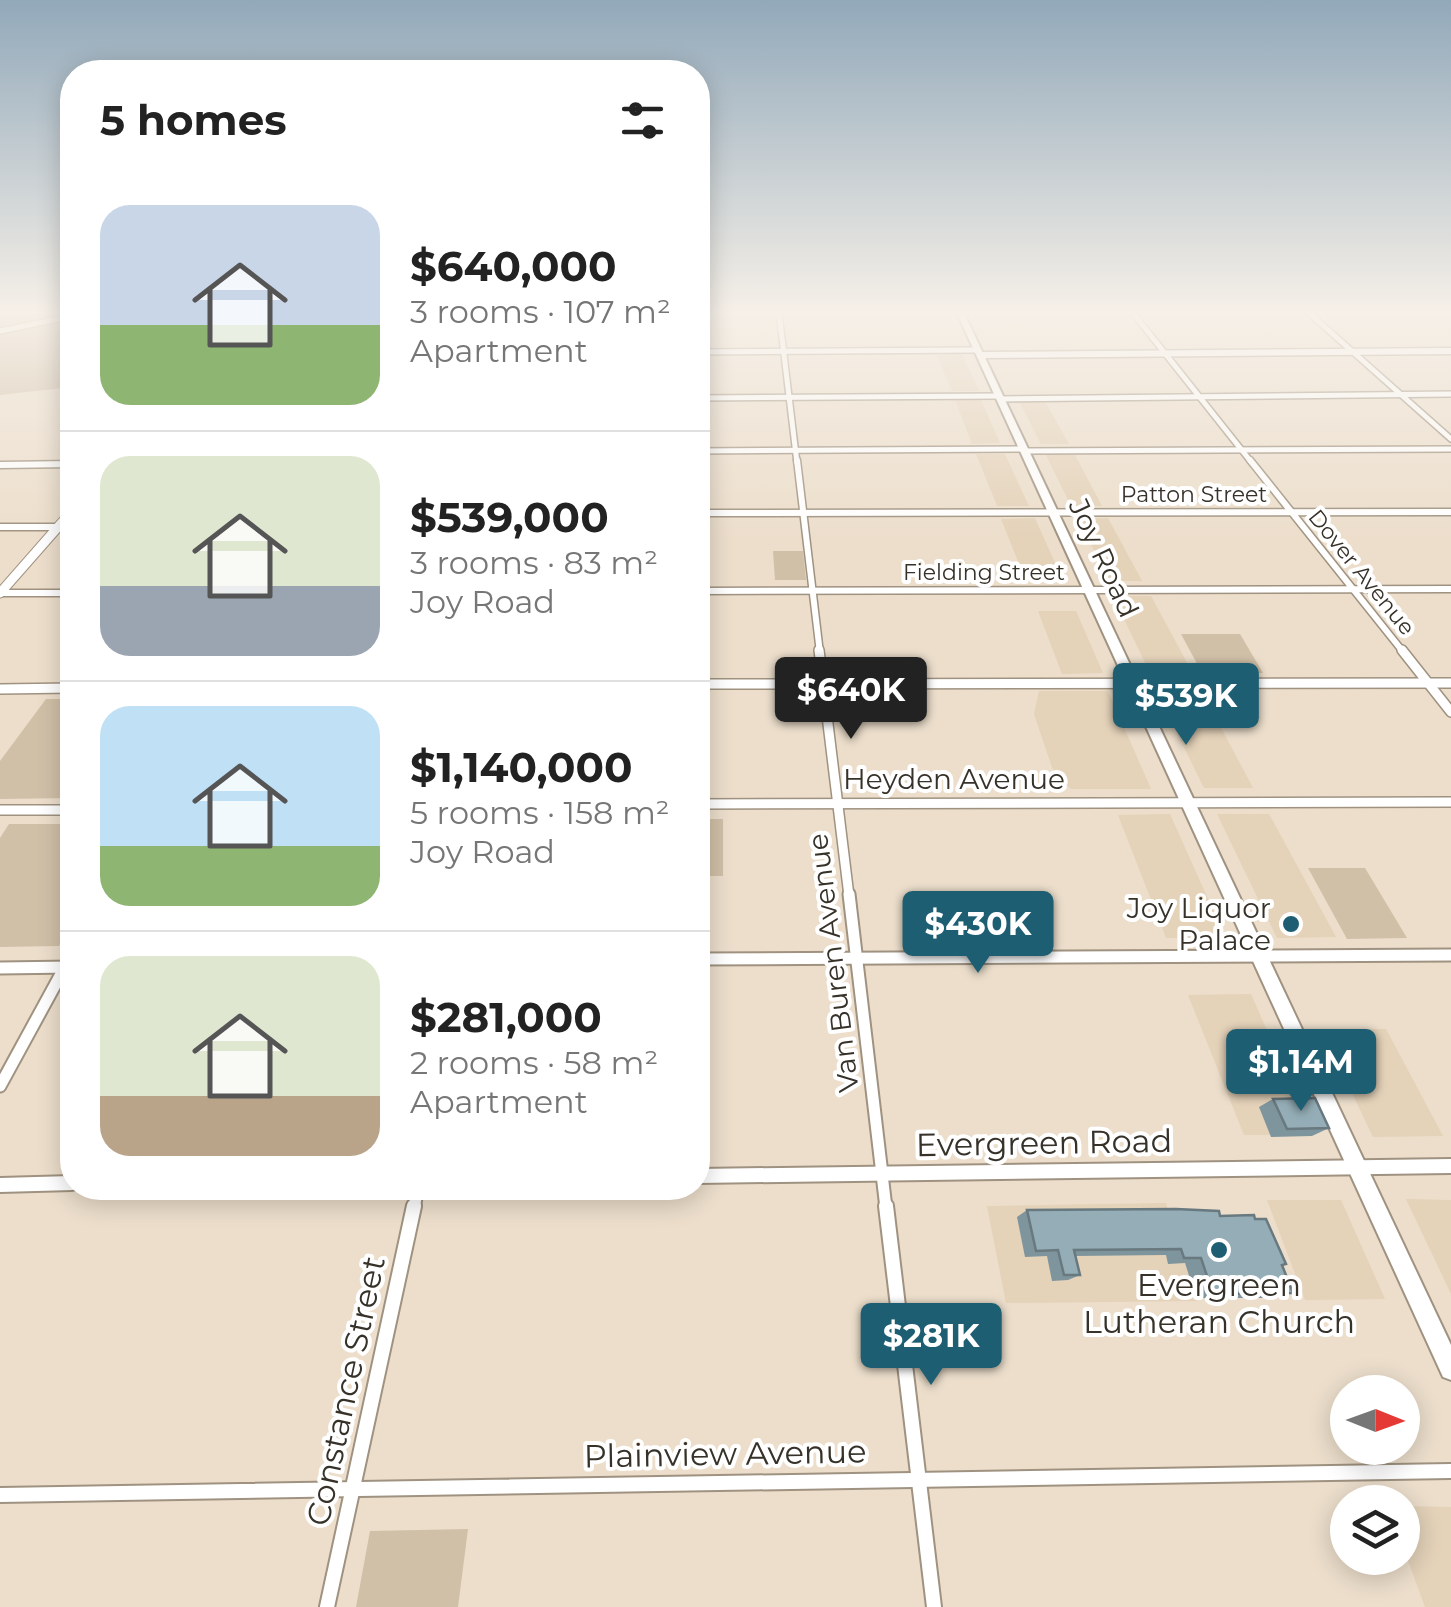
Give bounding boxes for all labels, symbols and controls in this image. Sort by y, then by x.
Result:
icon: filters [615,93,670,148]
text: 5 homes [100,94,287,146]
text: $640,000 [410,240,616,292]
icon: home [180,245,300,365]
text: 3 rooms · 107 m² [410,292,671,331]
text: Apartment [410,331,588,370]
street label: Patton Street [1121,481,1267,508]
text: $539,000 [410,491,609,543]
street label: Joy Road [1061,492,1146,623]
icon: home [180,496,300,616]
street label: Dover Avenue [1303,504,1421,641]
text: 3 rooms · 83 m² [410,543,658,582]
street label: Fielding Street [903,559,1065,586]
text: Joy Road [410,582,555,621]
pin: $640K [781,657,921,742]
pin: $539K [1116,663,1256,748]
text: $640K [797,670,905,709]
text: $539K [1135,676,1237,715]
text: $1,140,000 [410,741,633,793]
icon: home [180,746,300,866]
street label: Heyden Avenue [843,762,1065,796]
text: 5 rooms · 158 m² [410,793,670,832]
text: Joy Road [410,832,555,871]
street label: Van Buren Avenue [800,832,866,1094]
pin: $430K [908,891,1048,976]
place label: Joy Liquor Palace [1126,891,1271,957]
text: $430K [925,904,1031,943]
marker: Joy Liquor Palace [1280,913,1302,935]
text: $281,000 [410,991,602,1043]
icon: home [180,996,300,1116]
pin: $1.14M [1220,1029,1382,1114]
text: $1.14M [1248,1042,1354,1081]
text: 2 rooms · 58 m² [410,1043,658,1082]
text: Apartment [410,1082,588,1121]
street label: Evergreen Road [915,1121,1172,1164]
marker: Evergreen Lutheran Church [1208,1239,1230,1261]
street label: Constance Street [298,1253,393,1529]
place label: Evergreen Lutheran Church [1083,1265,1355,1341]
pin: $281K [861,1303,1001,1388]
text: $281K [883,1316,979,1355]
north arrow [1330,1375,1420,1465]
map controls [1330,1375,1420,1575]
street label: Plainview Avenue [583,1432,867,1475]
button: layers [1330,1485,1420,1575]

